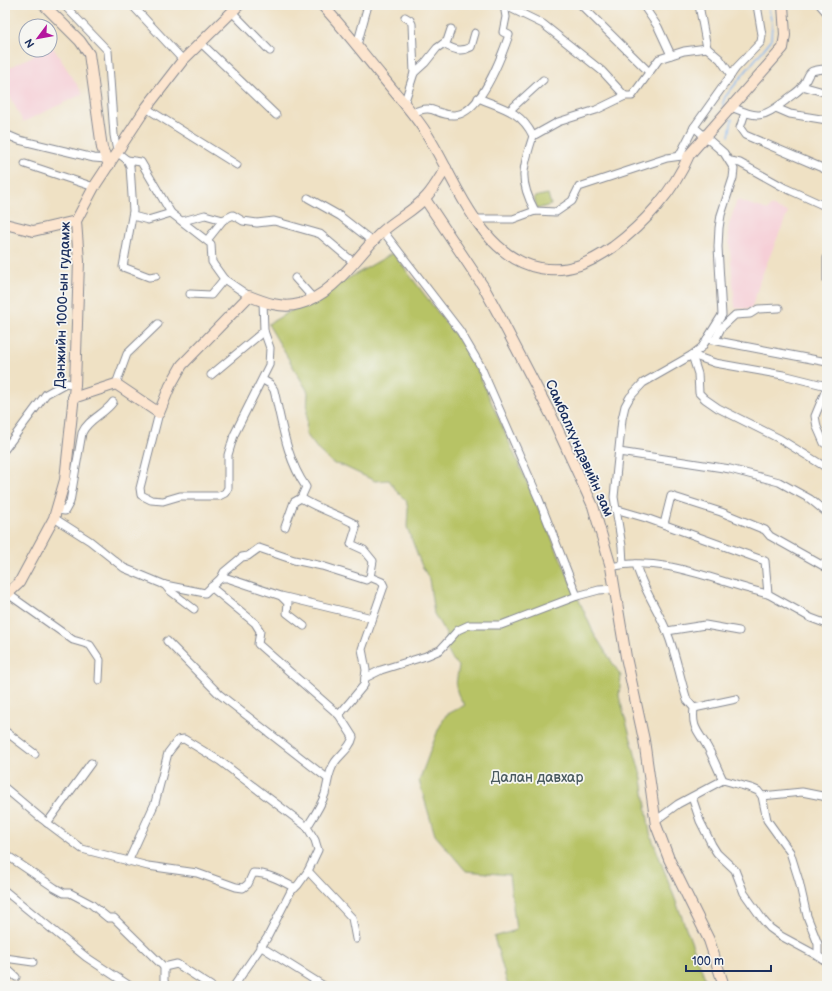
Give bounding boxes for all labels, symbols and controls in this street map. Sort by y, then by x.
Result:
north arrow [18,18,58,58]
text: N [22,36,38,50]
street label: Дэнжийн 1000-ын гудамж [51,221,74,389]
street label: Самбалхүндэвийн зам [542,377,617,519]
park label: Далан давхар [491,769,583,786]
scale bar [686,947,771,973]
text: 100 m [692,954,724,969]

